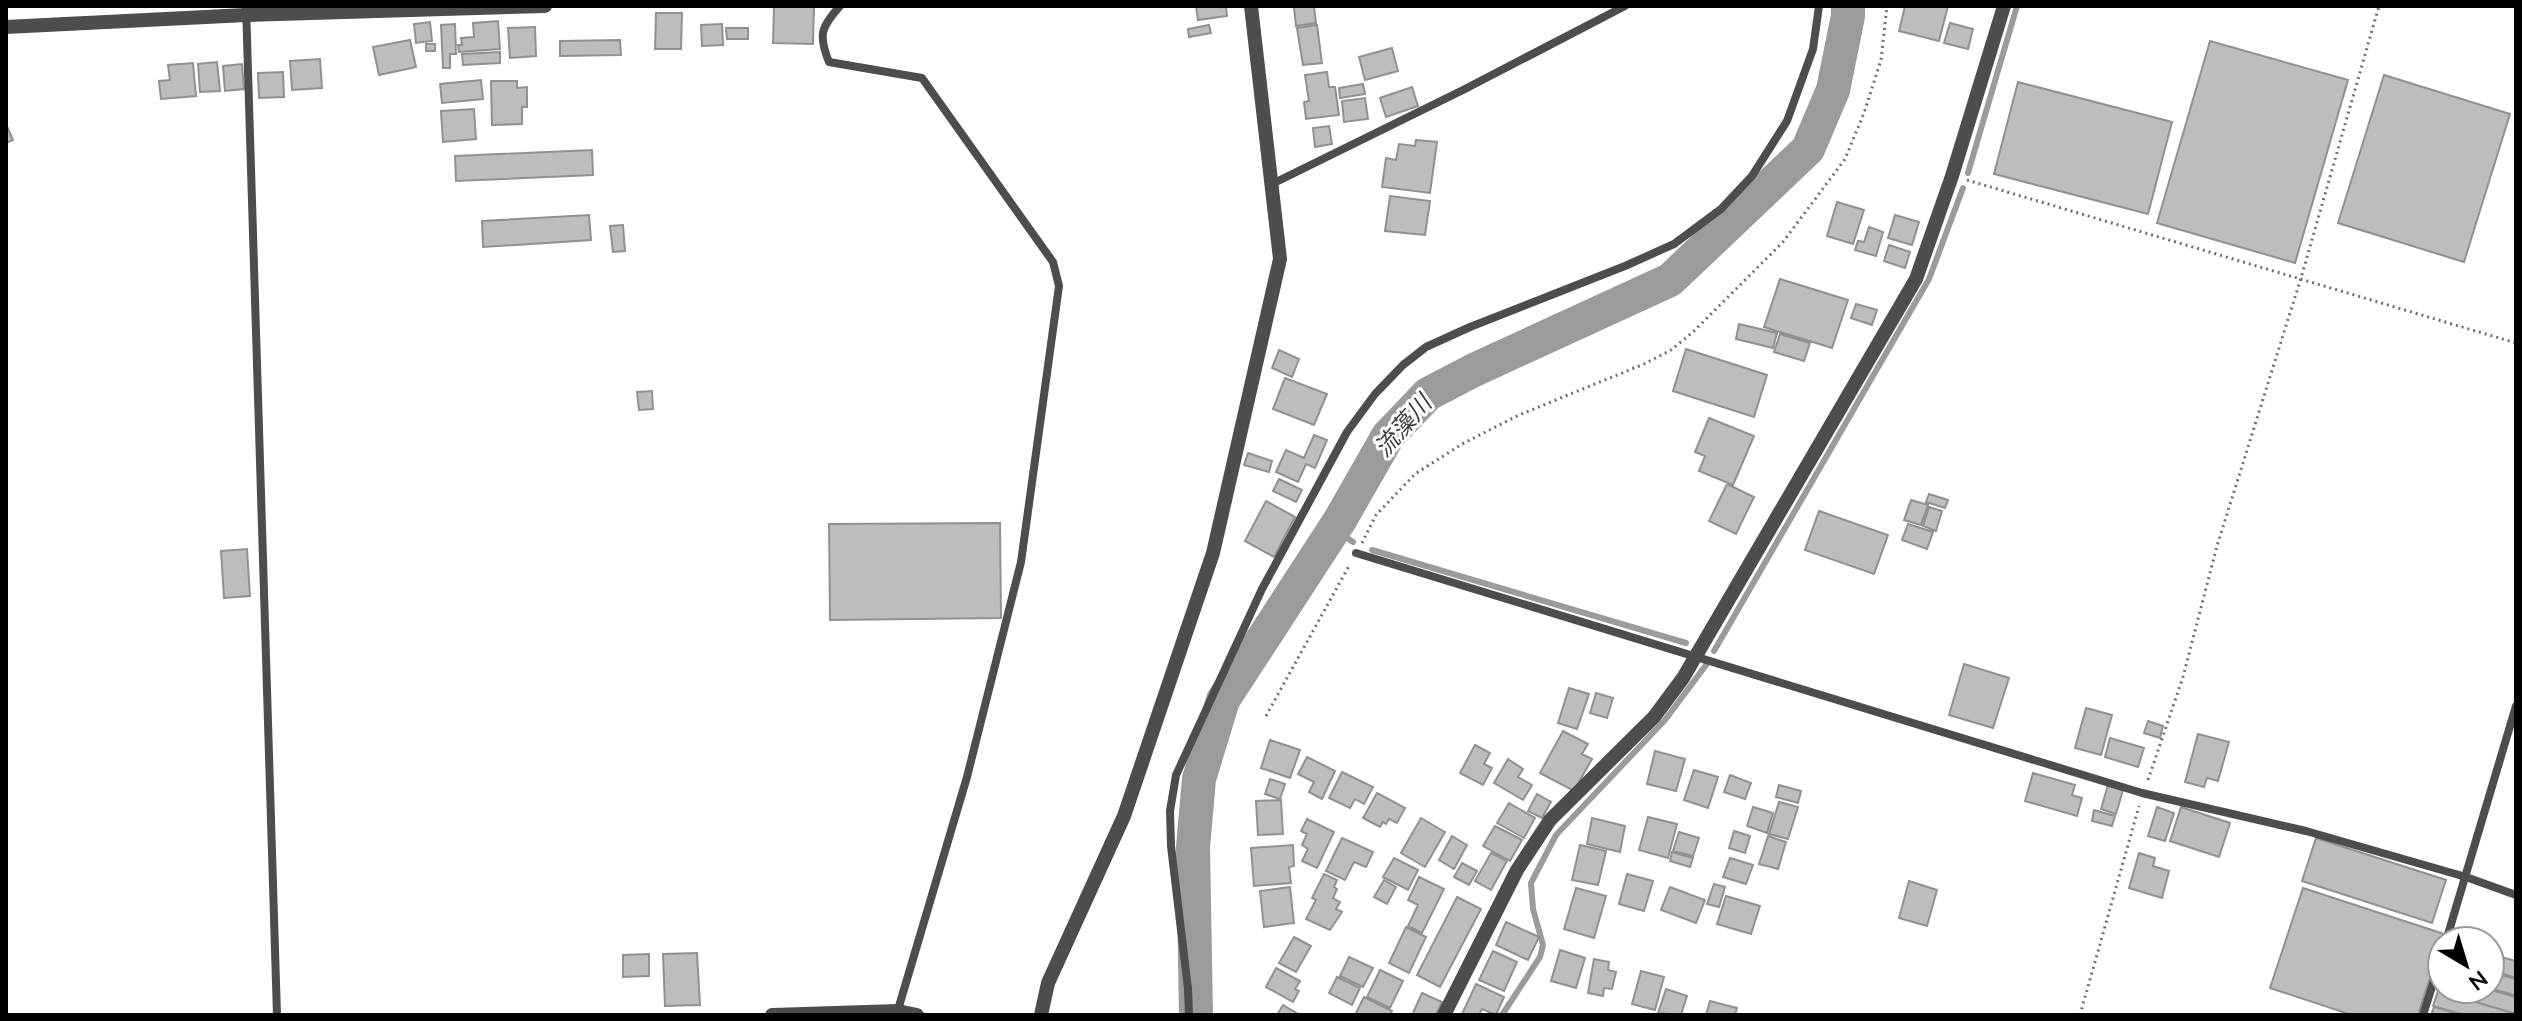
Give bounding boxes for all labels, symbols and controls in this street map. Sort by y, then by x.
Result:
water label: 流藻川 [1367,386,1441,464]
north arrow [2426,925,2506,1005]
text: N [2462,963,2493,997]

